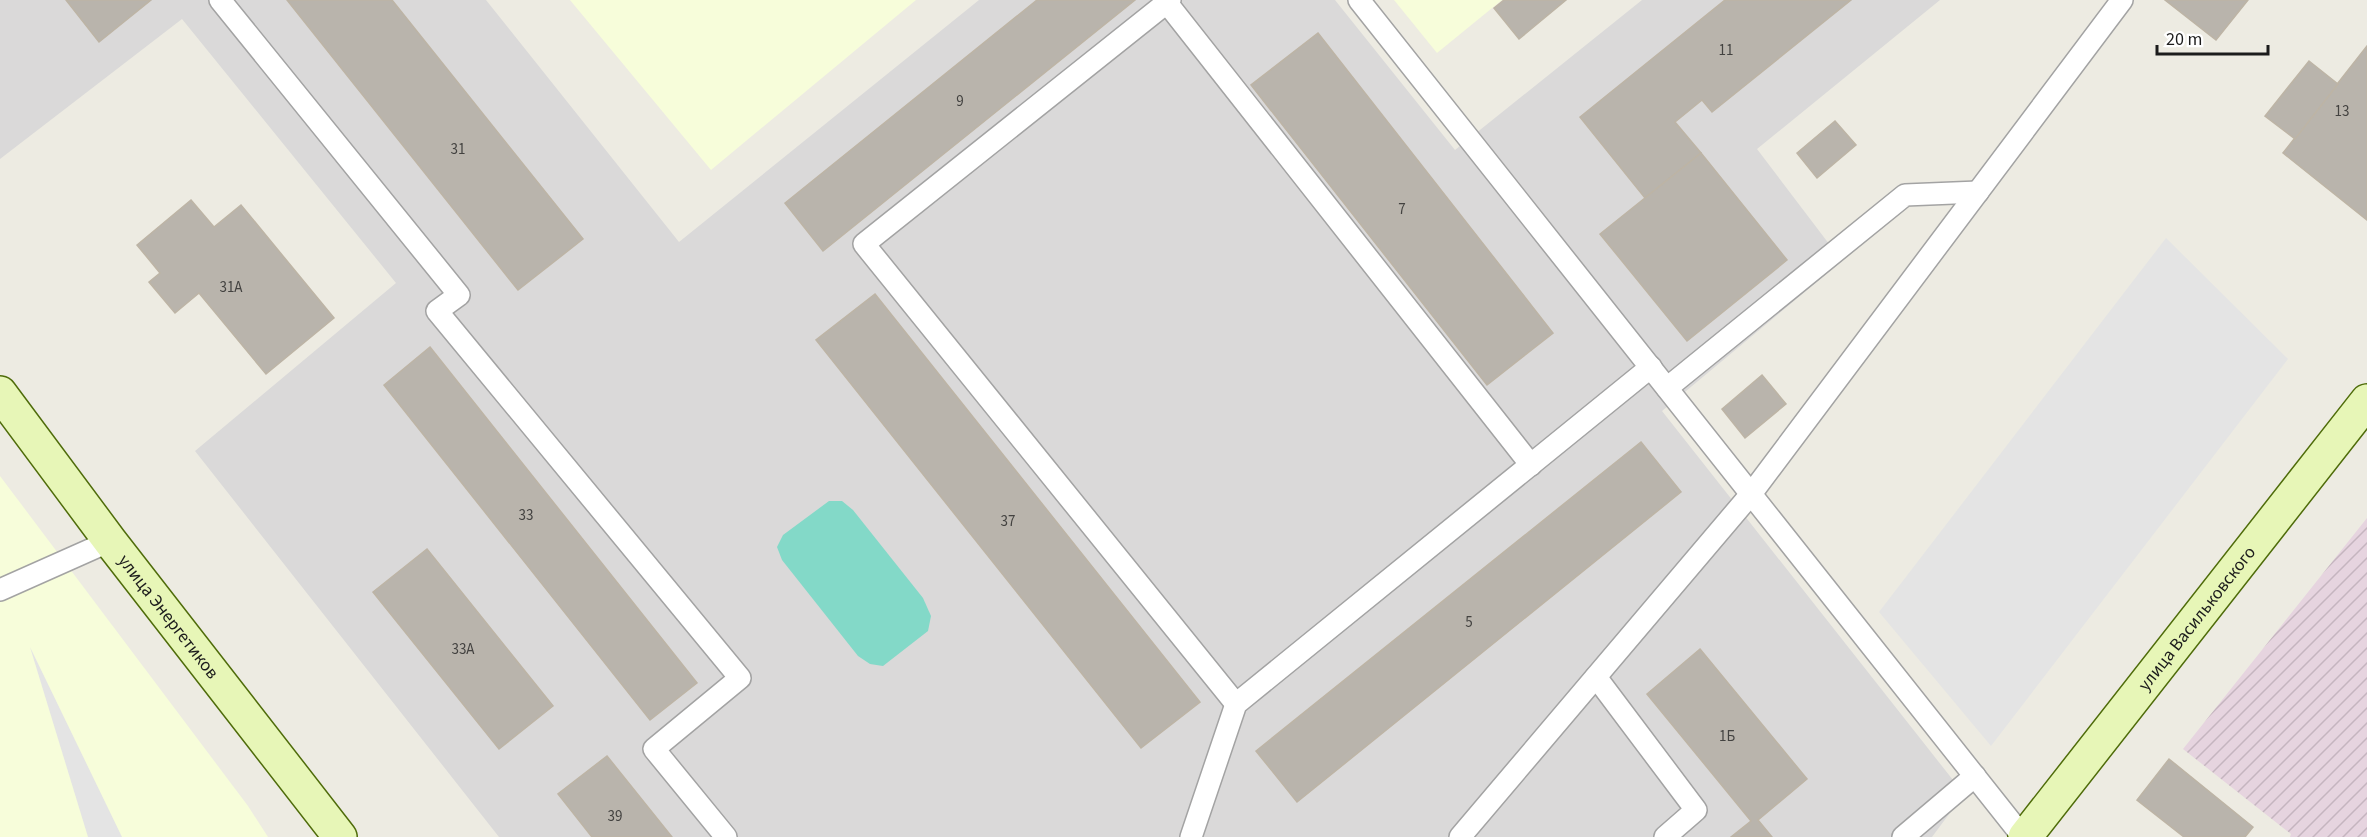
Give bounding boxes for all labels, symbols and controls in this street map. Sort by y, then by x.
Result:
scale bar [2157,18,2268,56]
text: 20 m [2166,27,2202,52]
house number: 11 [1719,40,1733,61]
house number: 9 [956,91,964,112]
house number: 13 [2335,101,2349,122]
house number: 31 [451,139,465,160]
house number: 7 [1398,199,1406,220]
house number: 31А [219,277,243,298]
house number: 33 [519,505,533,526]
house number: 37 [1001,511,1015,532]
street label: улица Васильковского [2132,541,2262,696]
street label: улица Энергетиков [112,549,225,684]
house number: 5 [1465,612,1473,633]
house number: 33А [451,639,475,660]
house number: 1Б [1719,726,1735,747]
house number: 39 [608,806,622,827]

